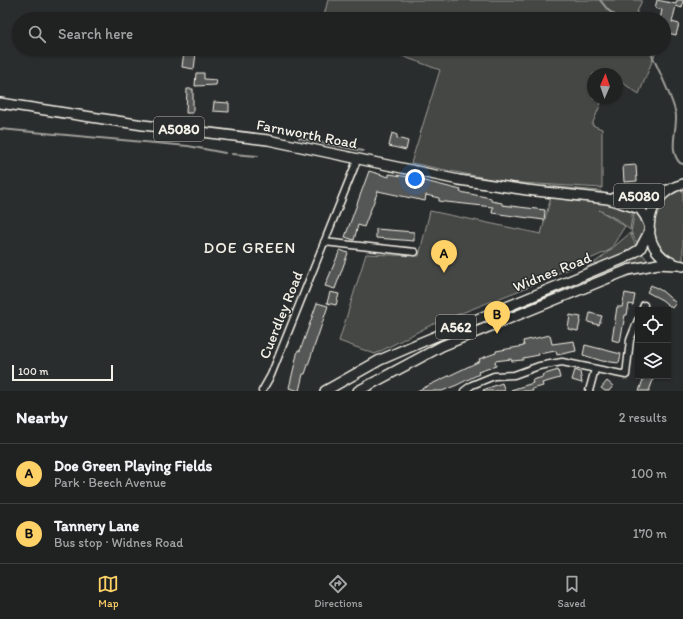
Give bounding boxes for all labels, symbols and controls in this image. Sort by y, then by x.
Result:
search box [12,12,671,56]
icon: search [26,23,48,45]
text: Search here [58,25,133,43]
north arrow [587,68,623,104]
street label: Farnworth Road [255,115,360,153]
road number: A5080 [154,117,204,141]
your location [405,169,425,189]
road number: A5080 [614,184,664,208]
district label: DOE GREEN [204,238,296,257]
pin: A [431,240,457,273]
street label: Widnes Road [510,248,594,296]
street label: Cuerdley Road [255,269,307,361]
pin: B [484,301,510,334]
map controls [635,307,671,379]
button: locate [635,307,671,343]
road number: A562 [436,315,476,339]
button: layers [635,343,671,379]
scale bar [12,363,113,382]
text: 100 m [18,365,48,378]
text: Nearby [16,407,68,427]
text: 2 results [619,410,667,425]
text: Doe Green Playing Fields [54,457,212,475]
text: A [25,466,33,481]
text: 100 m [631,466,667,481]
text: Park · Beech Avenue [54,475,166,490]
text: Tannery Lane [54,517,139,535]
text: B [25,526,33,541]
text: 170 m [633,526,667,541]
text: Bus stop · Widnes Road [54,535,183,550]
tab: Map [97,573,119,610]
tab: Directions [314,573,363,610]
tab: Saved [557,573,586,610]

